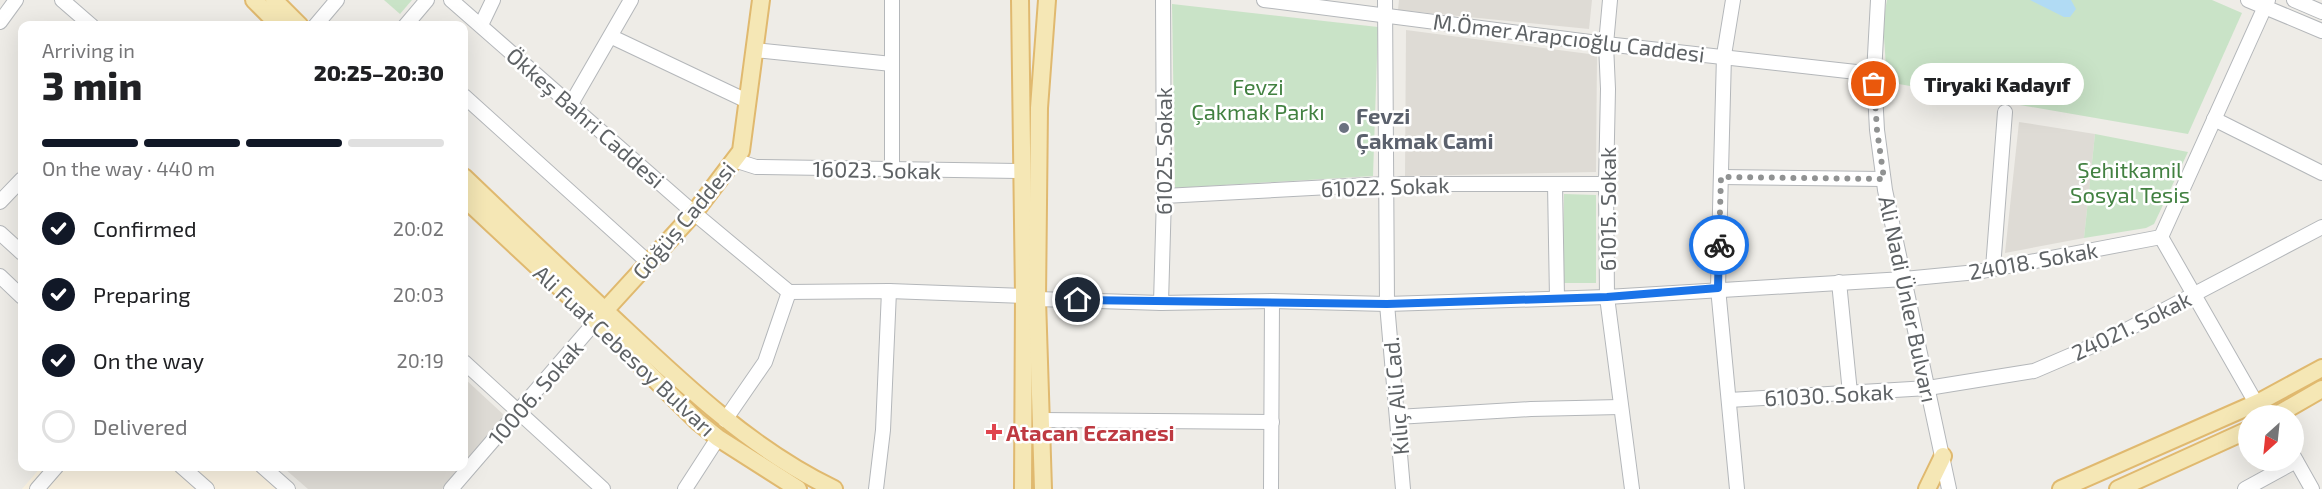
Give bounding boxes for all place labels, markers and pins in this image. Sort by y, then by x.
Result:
pin [1848,58,1899,109]
callout: Tiryaki Kadayıf [1910,63,2084,105]
place label: Fevzi Çakmak Cami [1356,102,1494,155]
marker: Fevzi Çakmak Cami [1337,121,1351,135]
pin [1052,274,1103,325]
place label: Atacan Eczanesi [1006,419,1175,445]
marker: Atacan Eczanesi [987,425,1001,439]

